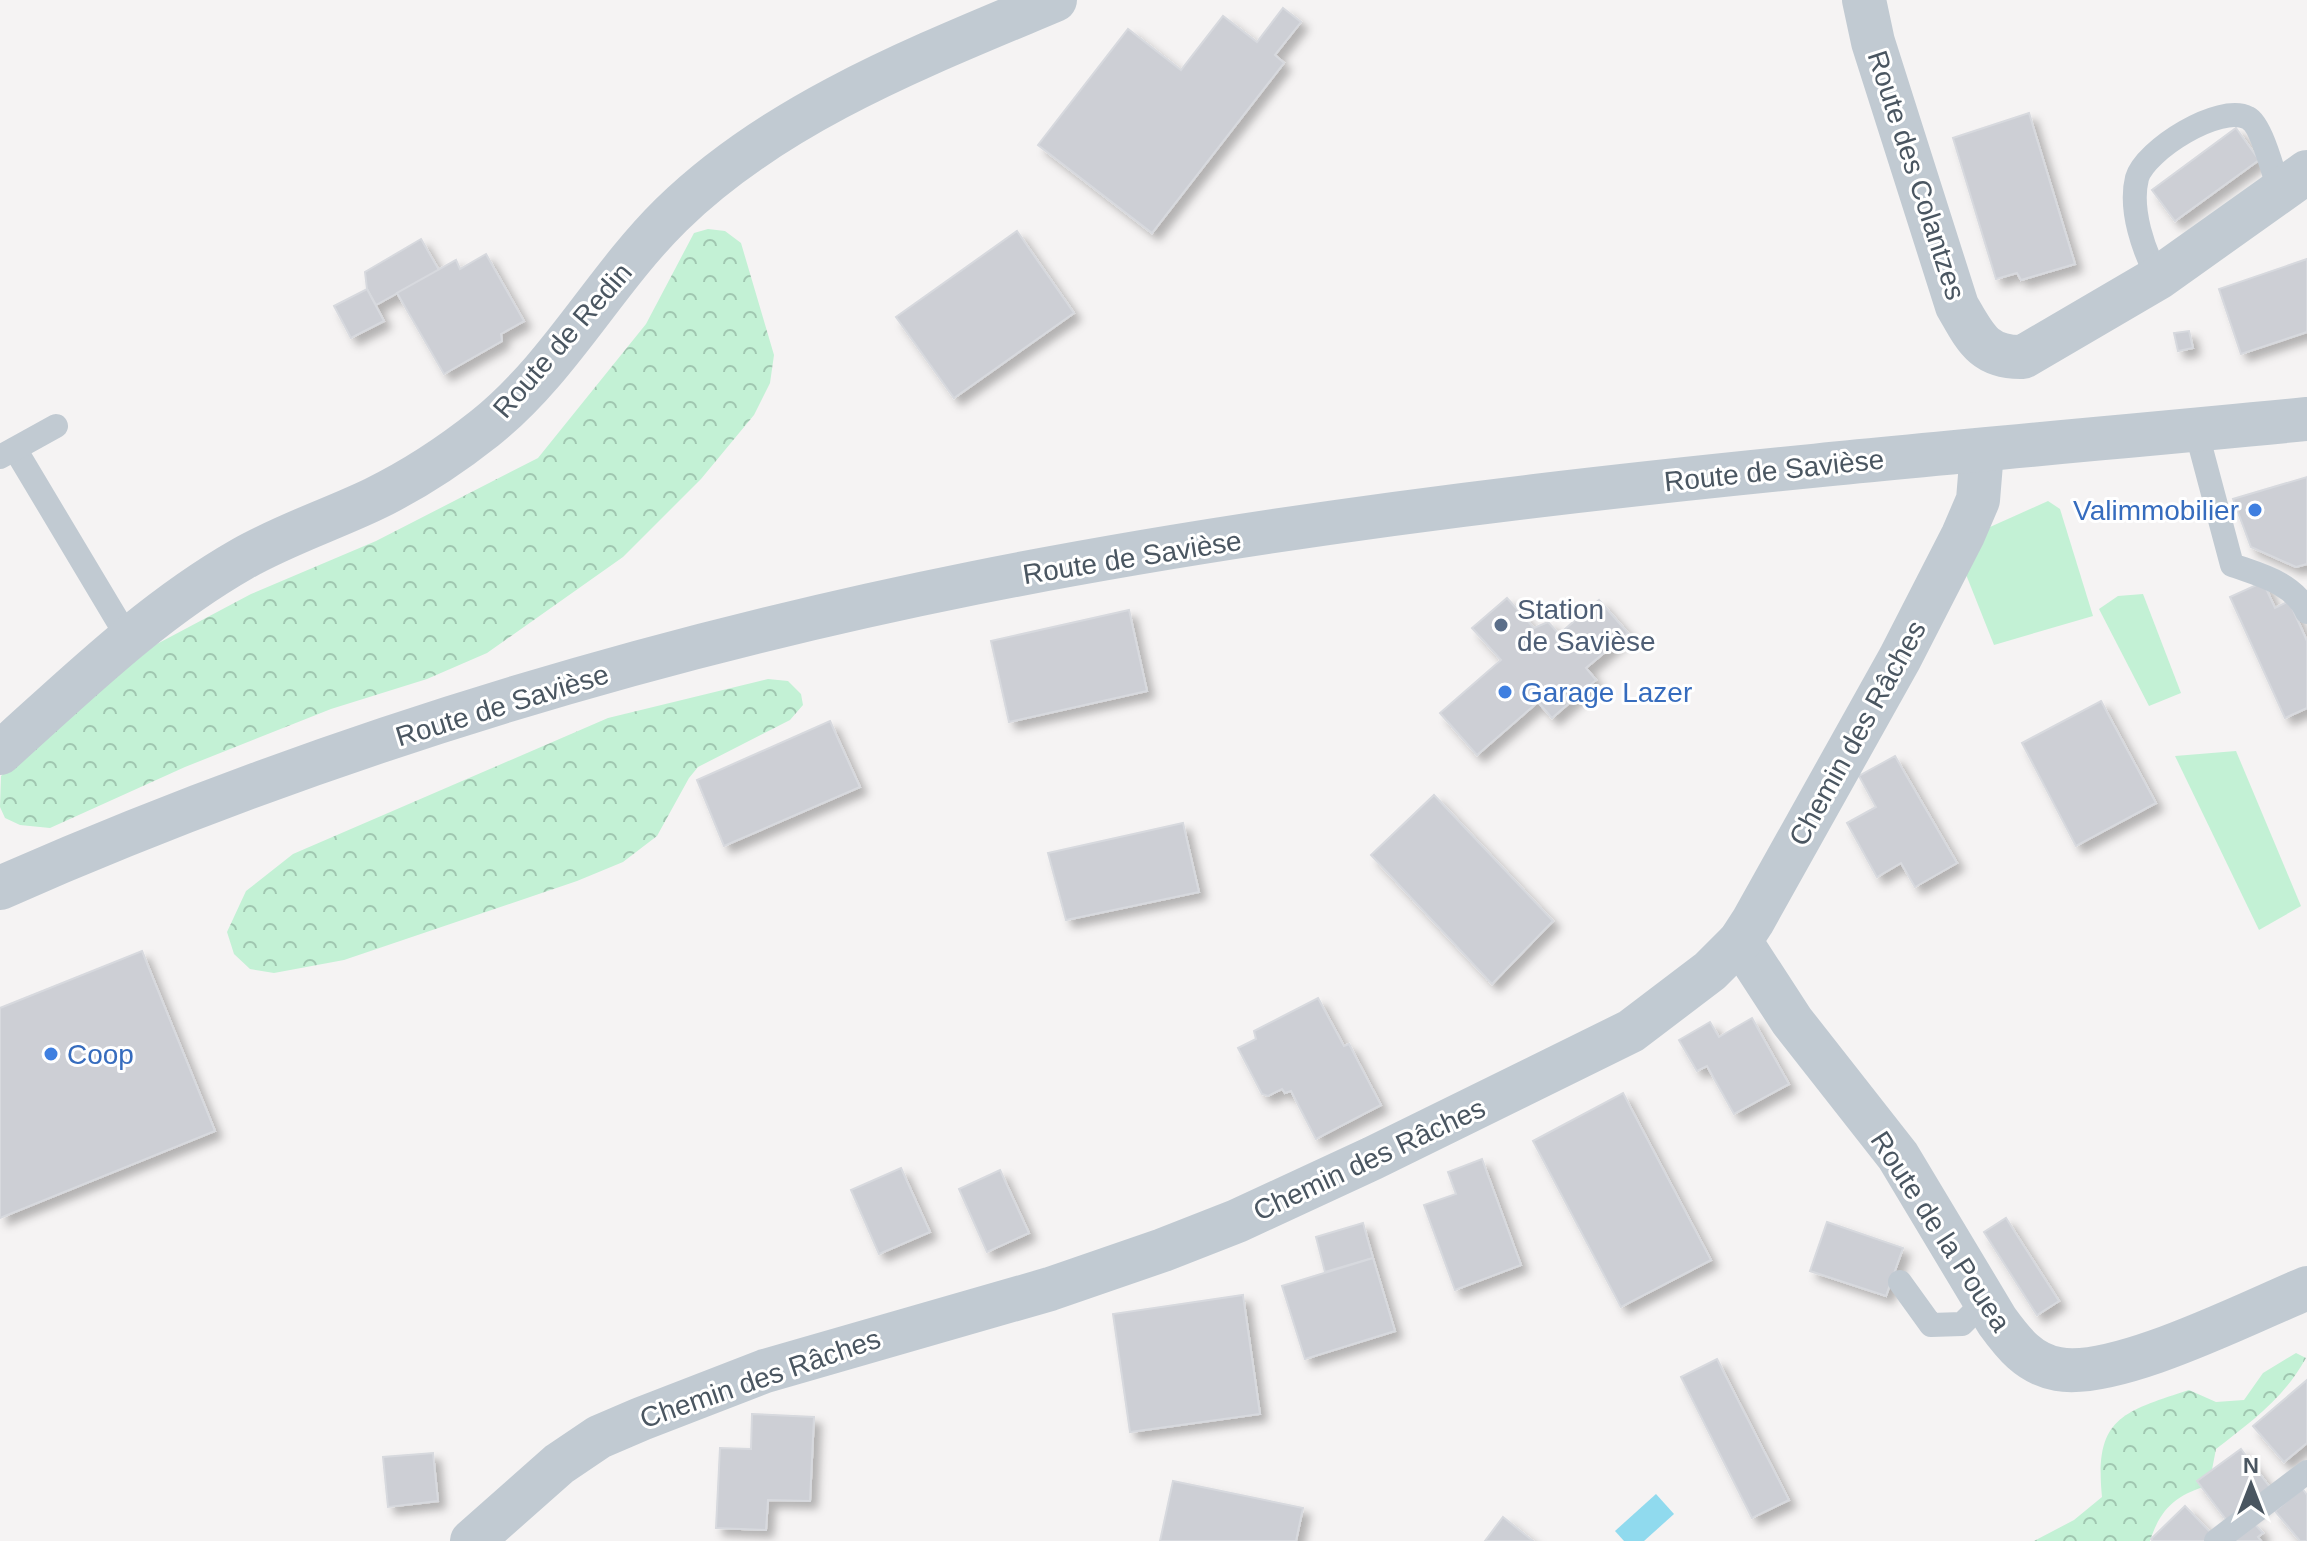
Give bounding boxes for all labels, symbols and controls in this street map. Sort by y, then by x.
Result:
street label: Route des Colantzes [1862,47,1971,304]
street label: Route de Redin [487,257,638,424]
street label: Route de Savièse [1663,444,1886,497]
place label: Valimmobilier [2073,495,2239,526]
marker: Valimmobilier [2246,501,2264,519]
street label: Route de Savièse [1020,525,1244,590]
place label: Station de Savièse [1517,594,1656,657]
street label: Chemin des Râches [1783,615,1932,851]
marker: Station de Savièse [1492,616,1510,634]
street label: Route de Savièse [392,658,612,753]
place label: Garage Lazer [1521,677,1692,708]
marker: Garage Lazer [1496,683,1514,701]
place label: Coop [67,1039,134,1070]
marker: Coop [42,1045,60,1063]
street label: Chemin des Râches [1248,1092,1490,1227]
street label: Route de la Pouea [1864,1126,2017,1337]
street label: Chemin des Râches [636,1323,884,1434]
north arrow [2211,1445,2291,1525]
text: N [2243,1453,2259,1478]

